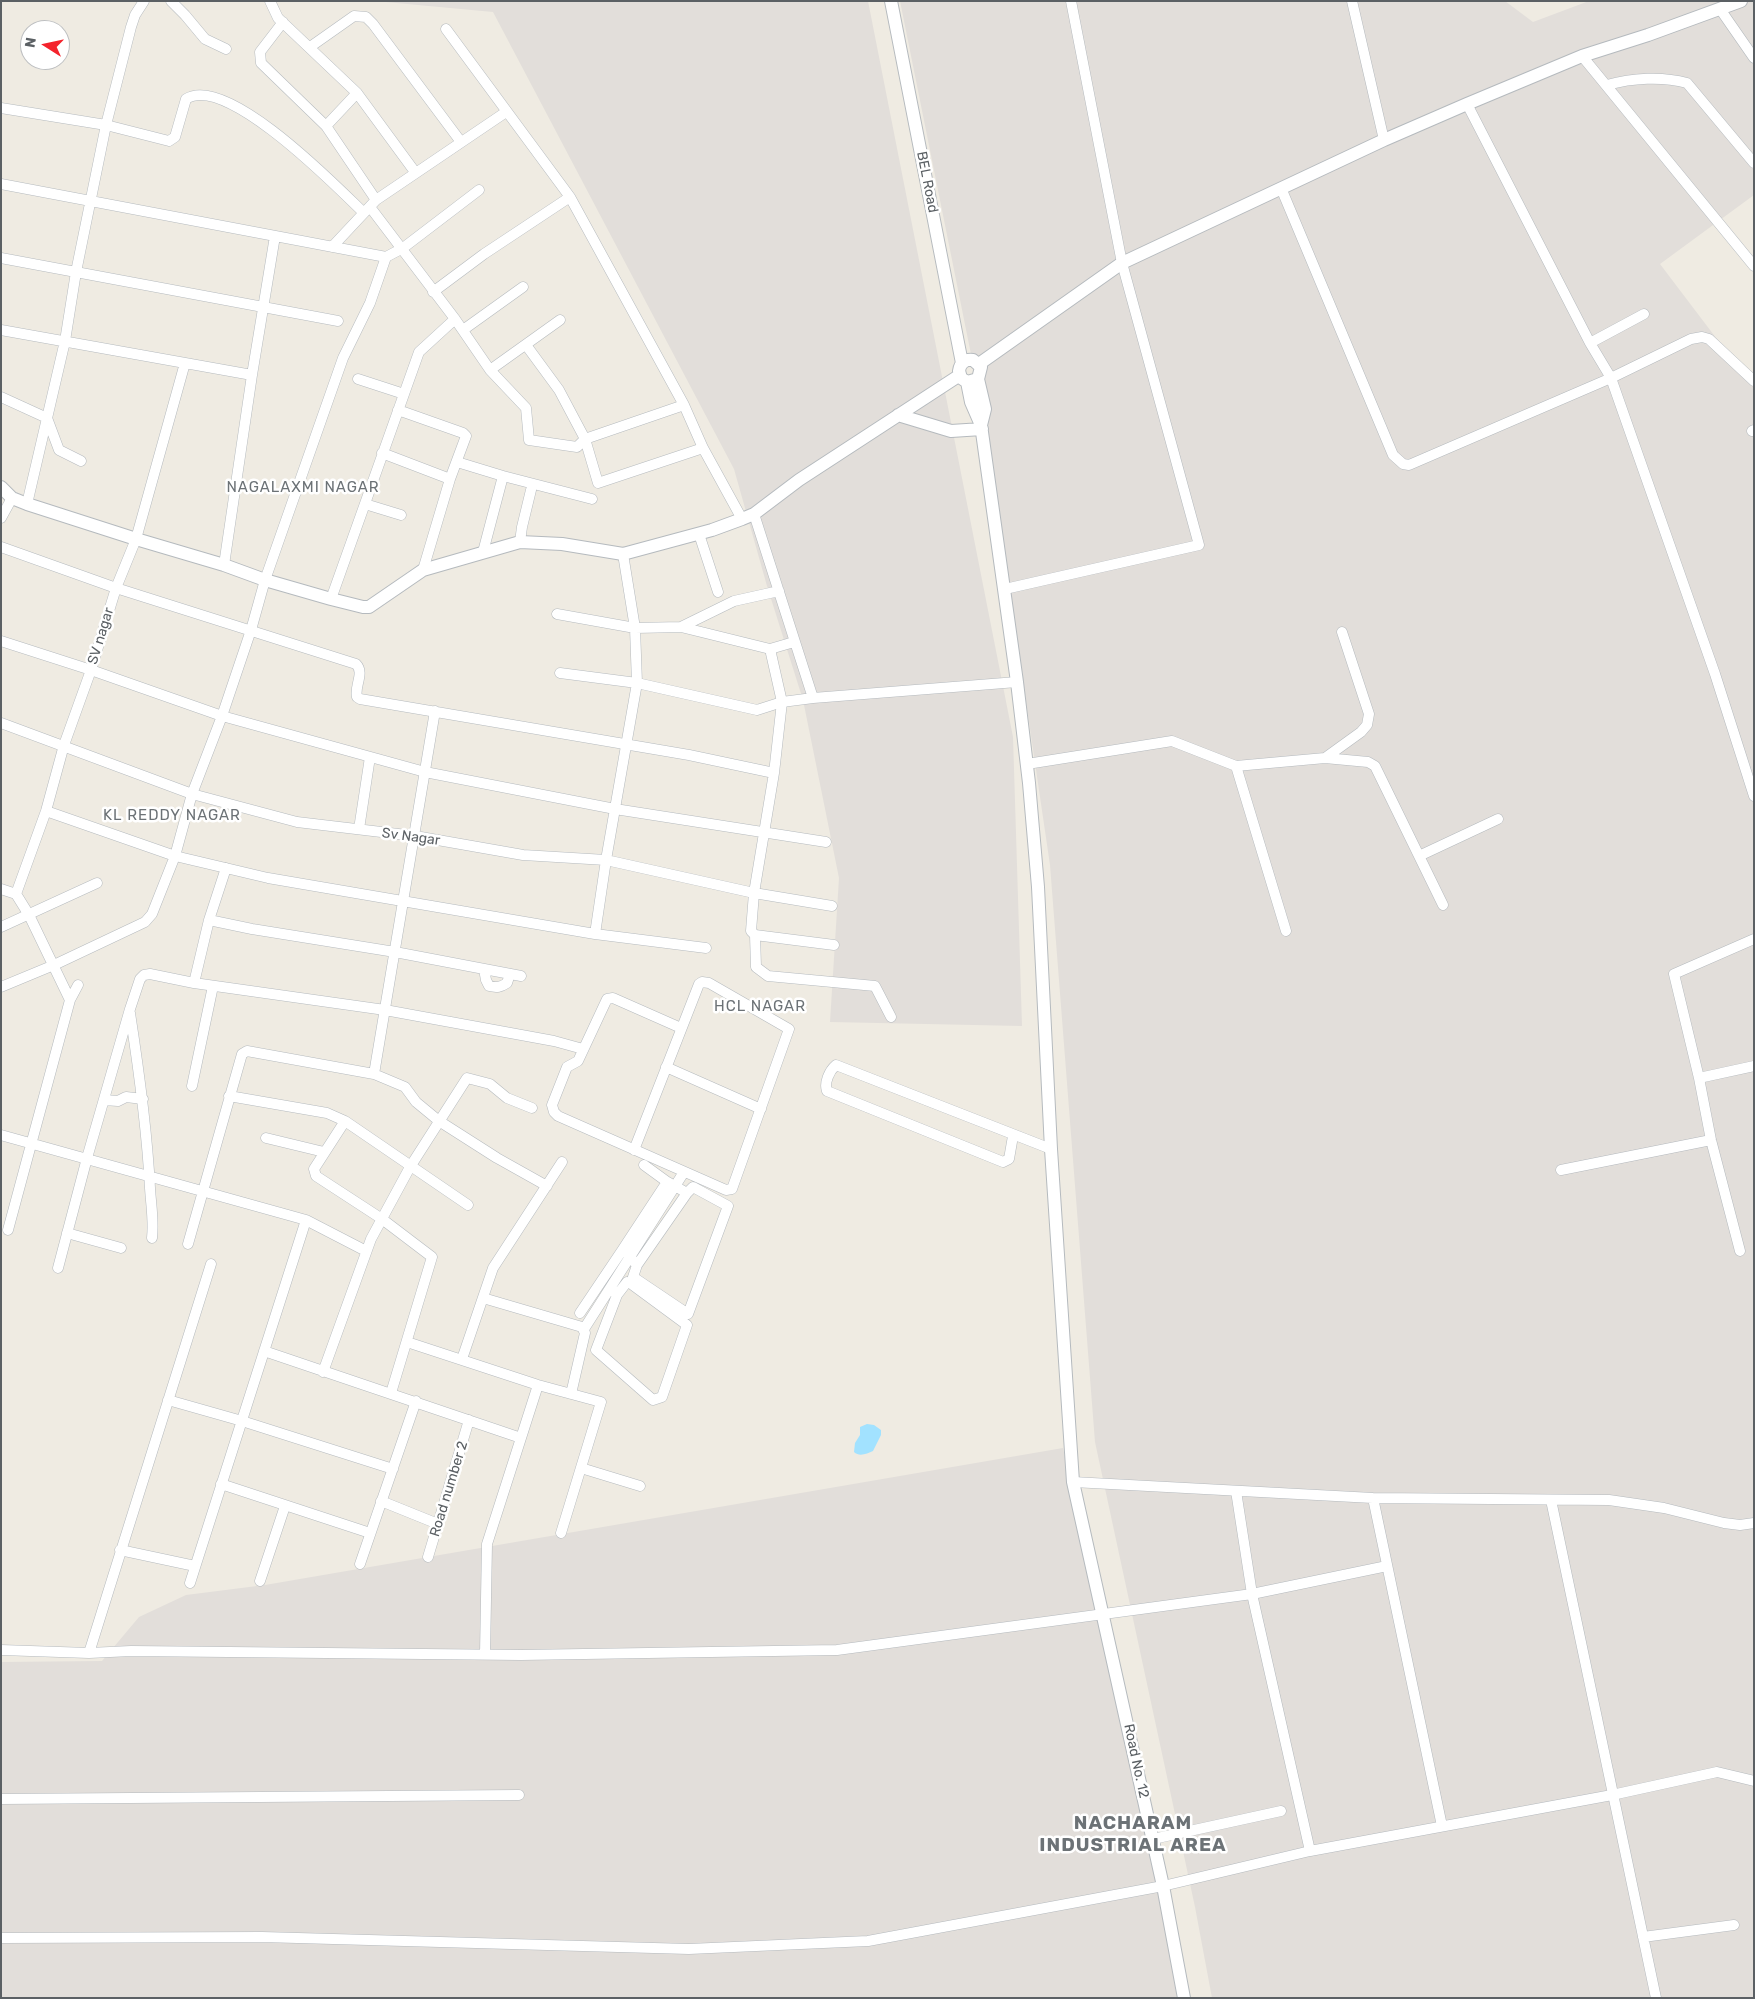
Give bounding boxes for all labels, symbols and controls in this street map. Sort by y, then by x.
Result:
north arrow [20,20,70,70]
text: N [21,36,40,49]
street label: BEL Road [913,150,941,214]
district label: NAGALAXMI NAGAR [225,479,381,497]
street label: SV nagar [84,606,118,666]
district label: KL REDDY NAGAR [101,807,243,825]
street label: Sv Nagar [381,825,441,849]
district label: HCL NAGAR [713,998,807,1016]
street label: Road number 2 [426,1439,472,1539]
street label: Road No. 12 [1120,1722,1152,1800]
district label: NACHARAM INDUSTRIAL AREA [1037,1813,1229,1857]

